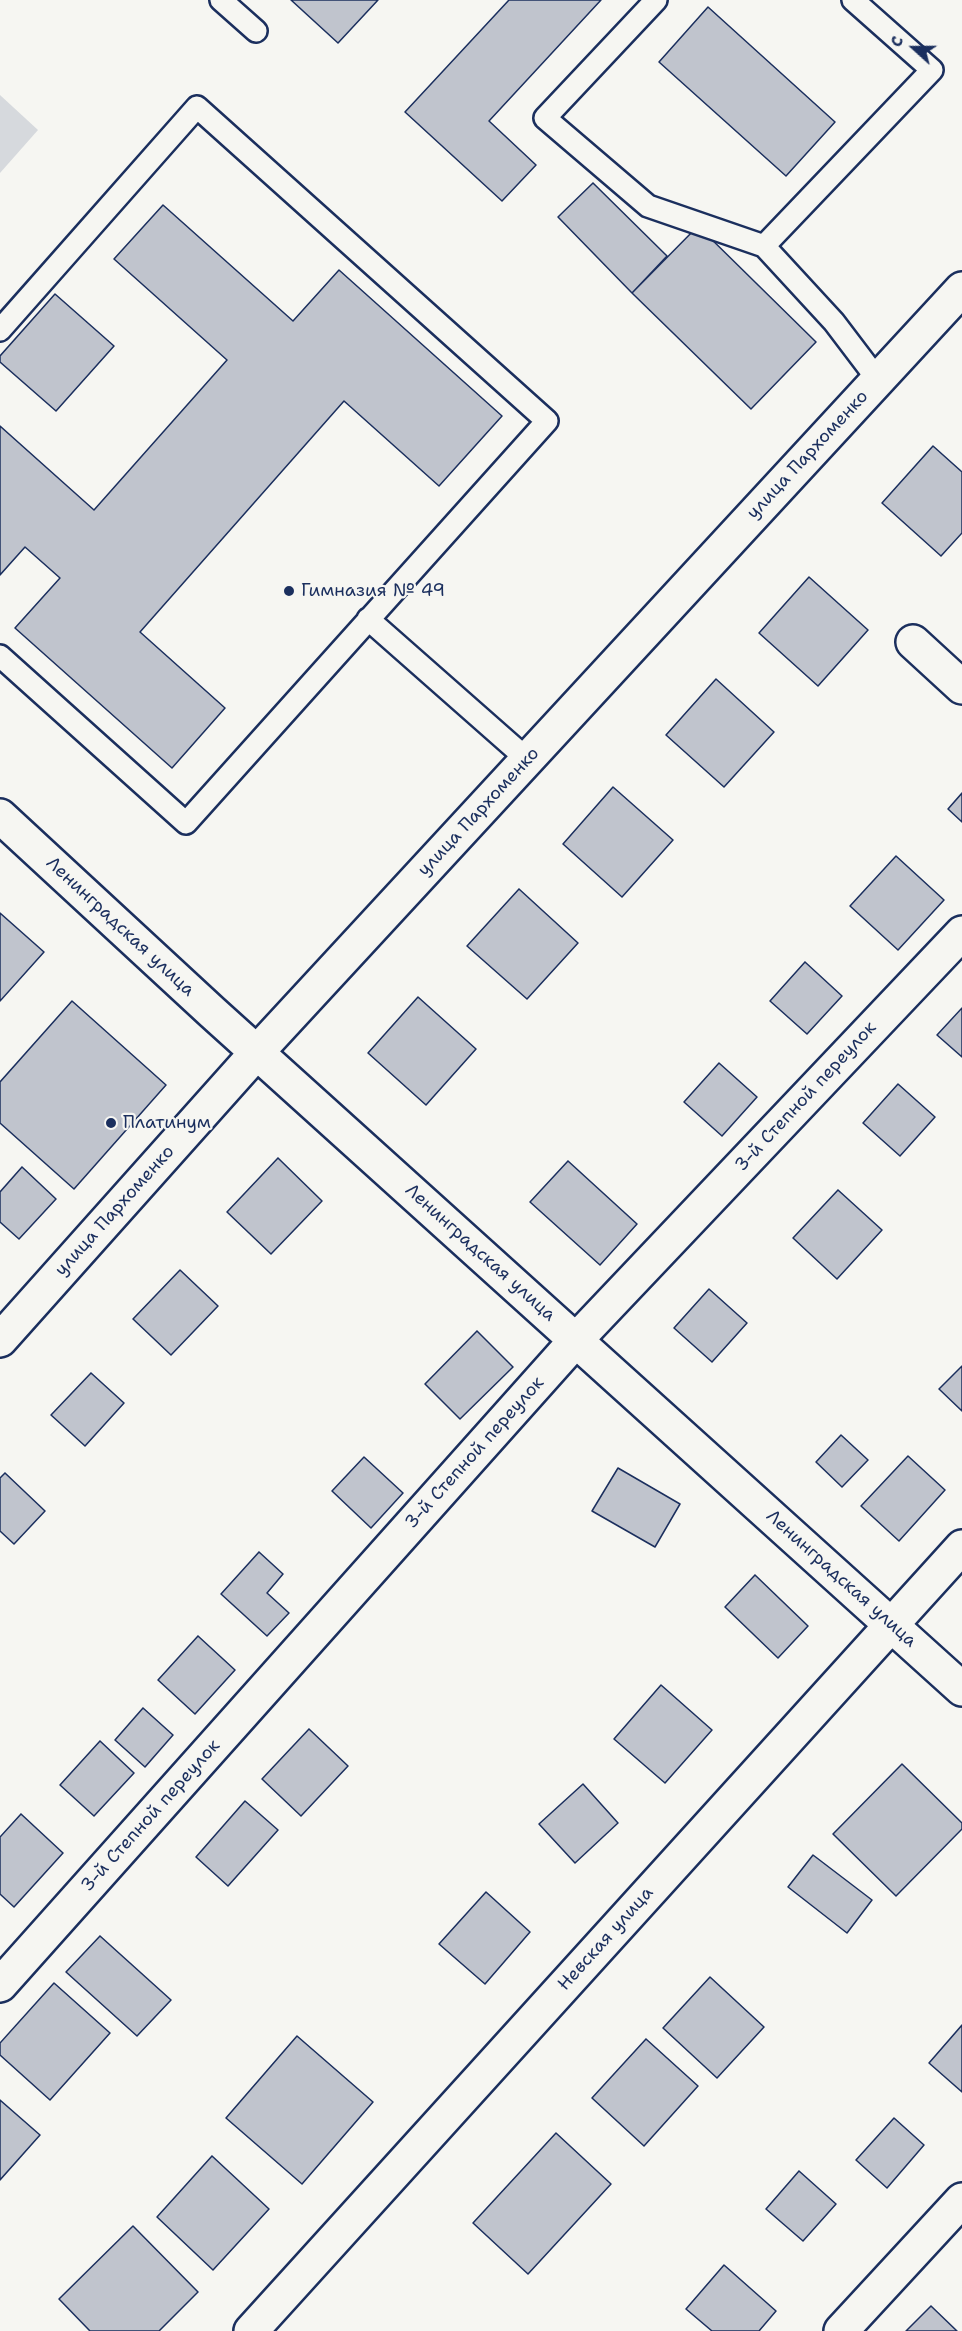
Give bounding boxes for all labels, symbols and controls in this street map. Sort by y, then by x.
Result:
north arrow [884,18,944,78]
text: С [885,33,908,50]
street label: улица Пархоменко [743,386,873,524]
place label: Гимназия № 49 [301,580,445,602]
marker: Гимназия № 49 [282,584,296,598]
street label: улица Пархоменко [414,743,544,881]
street label: Ленинградская улица [41,853,199,1001]
street label: 3-й Степной переулок [731,1018,881,1176]
place label: Платинум [123,1112,211,1134]
marker: Платинум [104,1116,118,1130]
street label: улица Пархоменко [51,1141,179,1281]
street label: Ленинградская улица [400,1180,560,1326]
street label: 3-й Степной переулок [401,1372,549,1534]
street label: Ленинградская улица [761,1506,921,1652]
street label: 3-й Степной переулок [77,1735,225,1897]
street label: Невская улица [554,1883,658,1995]

